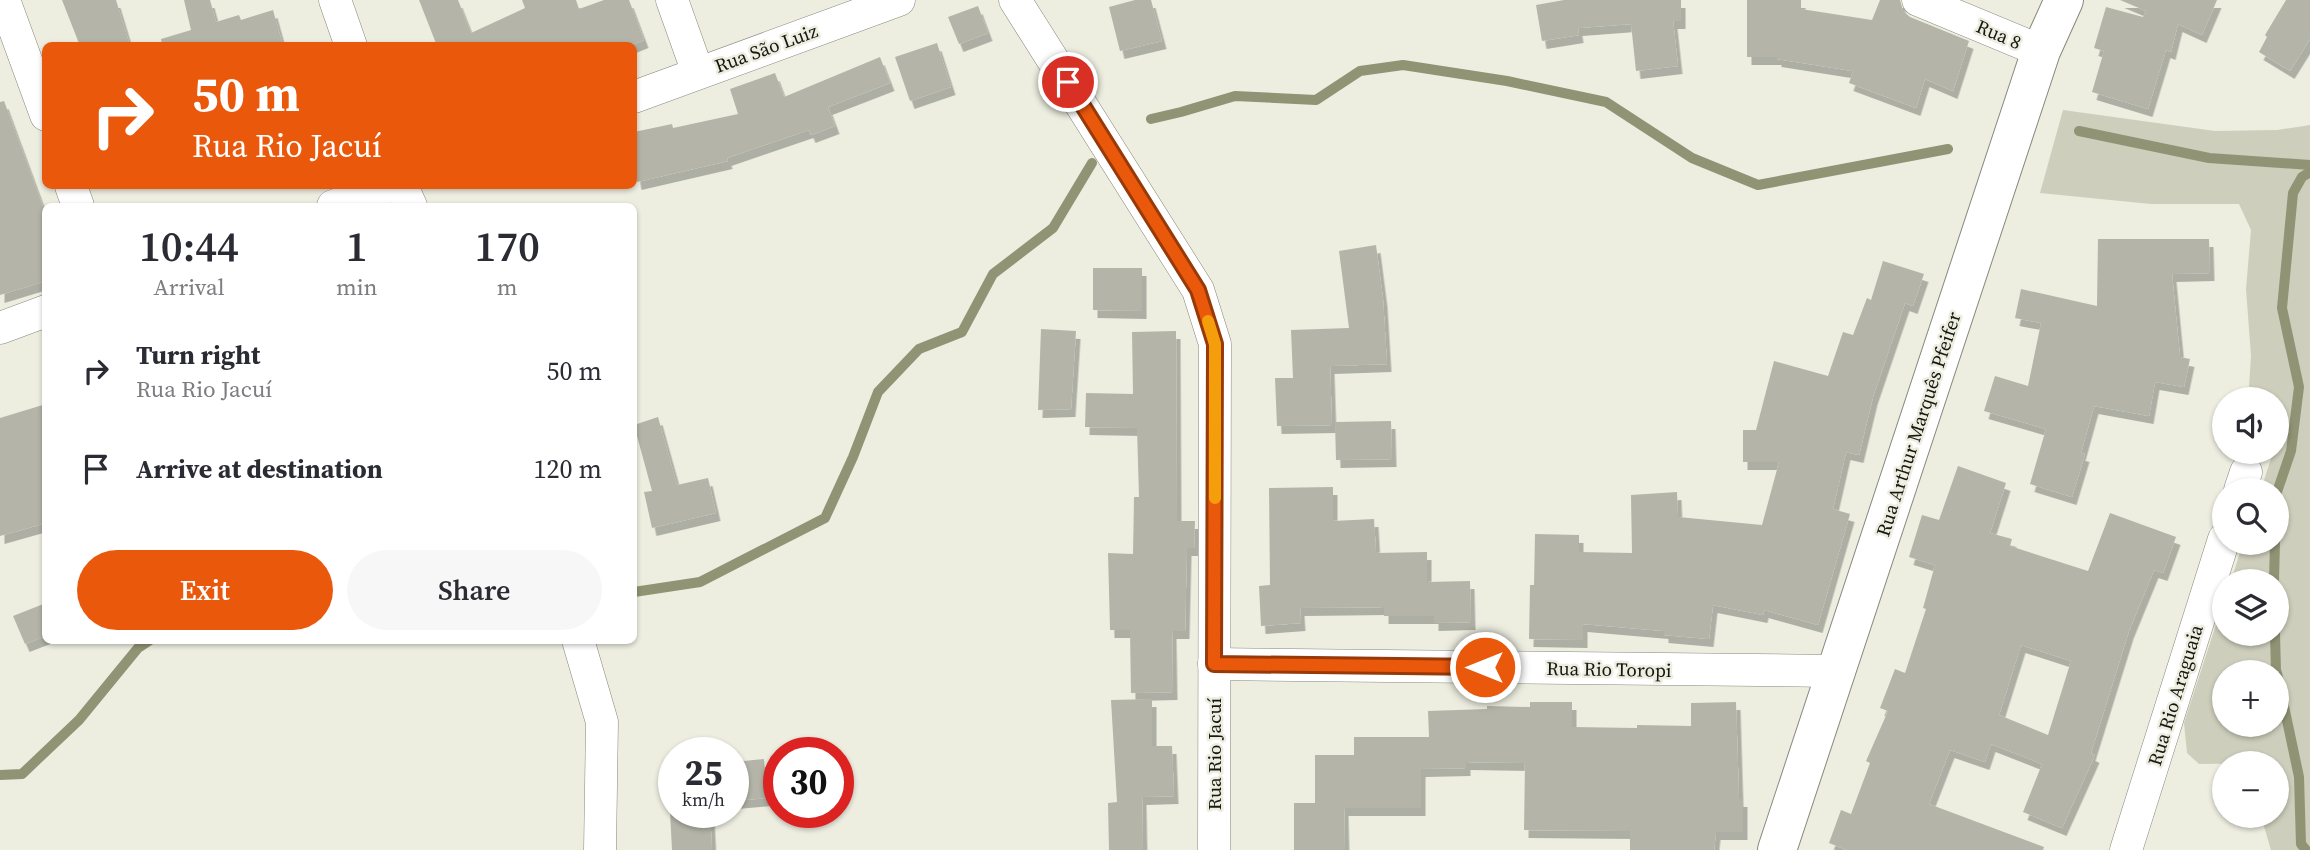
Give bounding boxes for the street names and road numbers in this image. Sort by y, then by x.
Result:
street label: Rua 8 [1972,13,2026,55]
street label: Rua São Luiz [711,17,821,79]
street label: Rua Arthur Marquês Pfeifer [1869,308,1967,540]
street label: Rua Rio Araguaia [2141,621,2209,769]
street label: Rua Rio Toropi [1546,655,1672,683]
street label: Rua Rio Jacuí [1201,697,1227,810]

